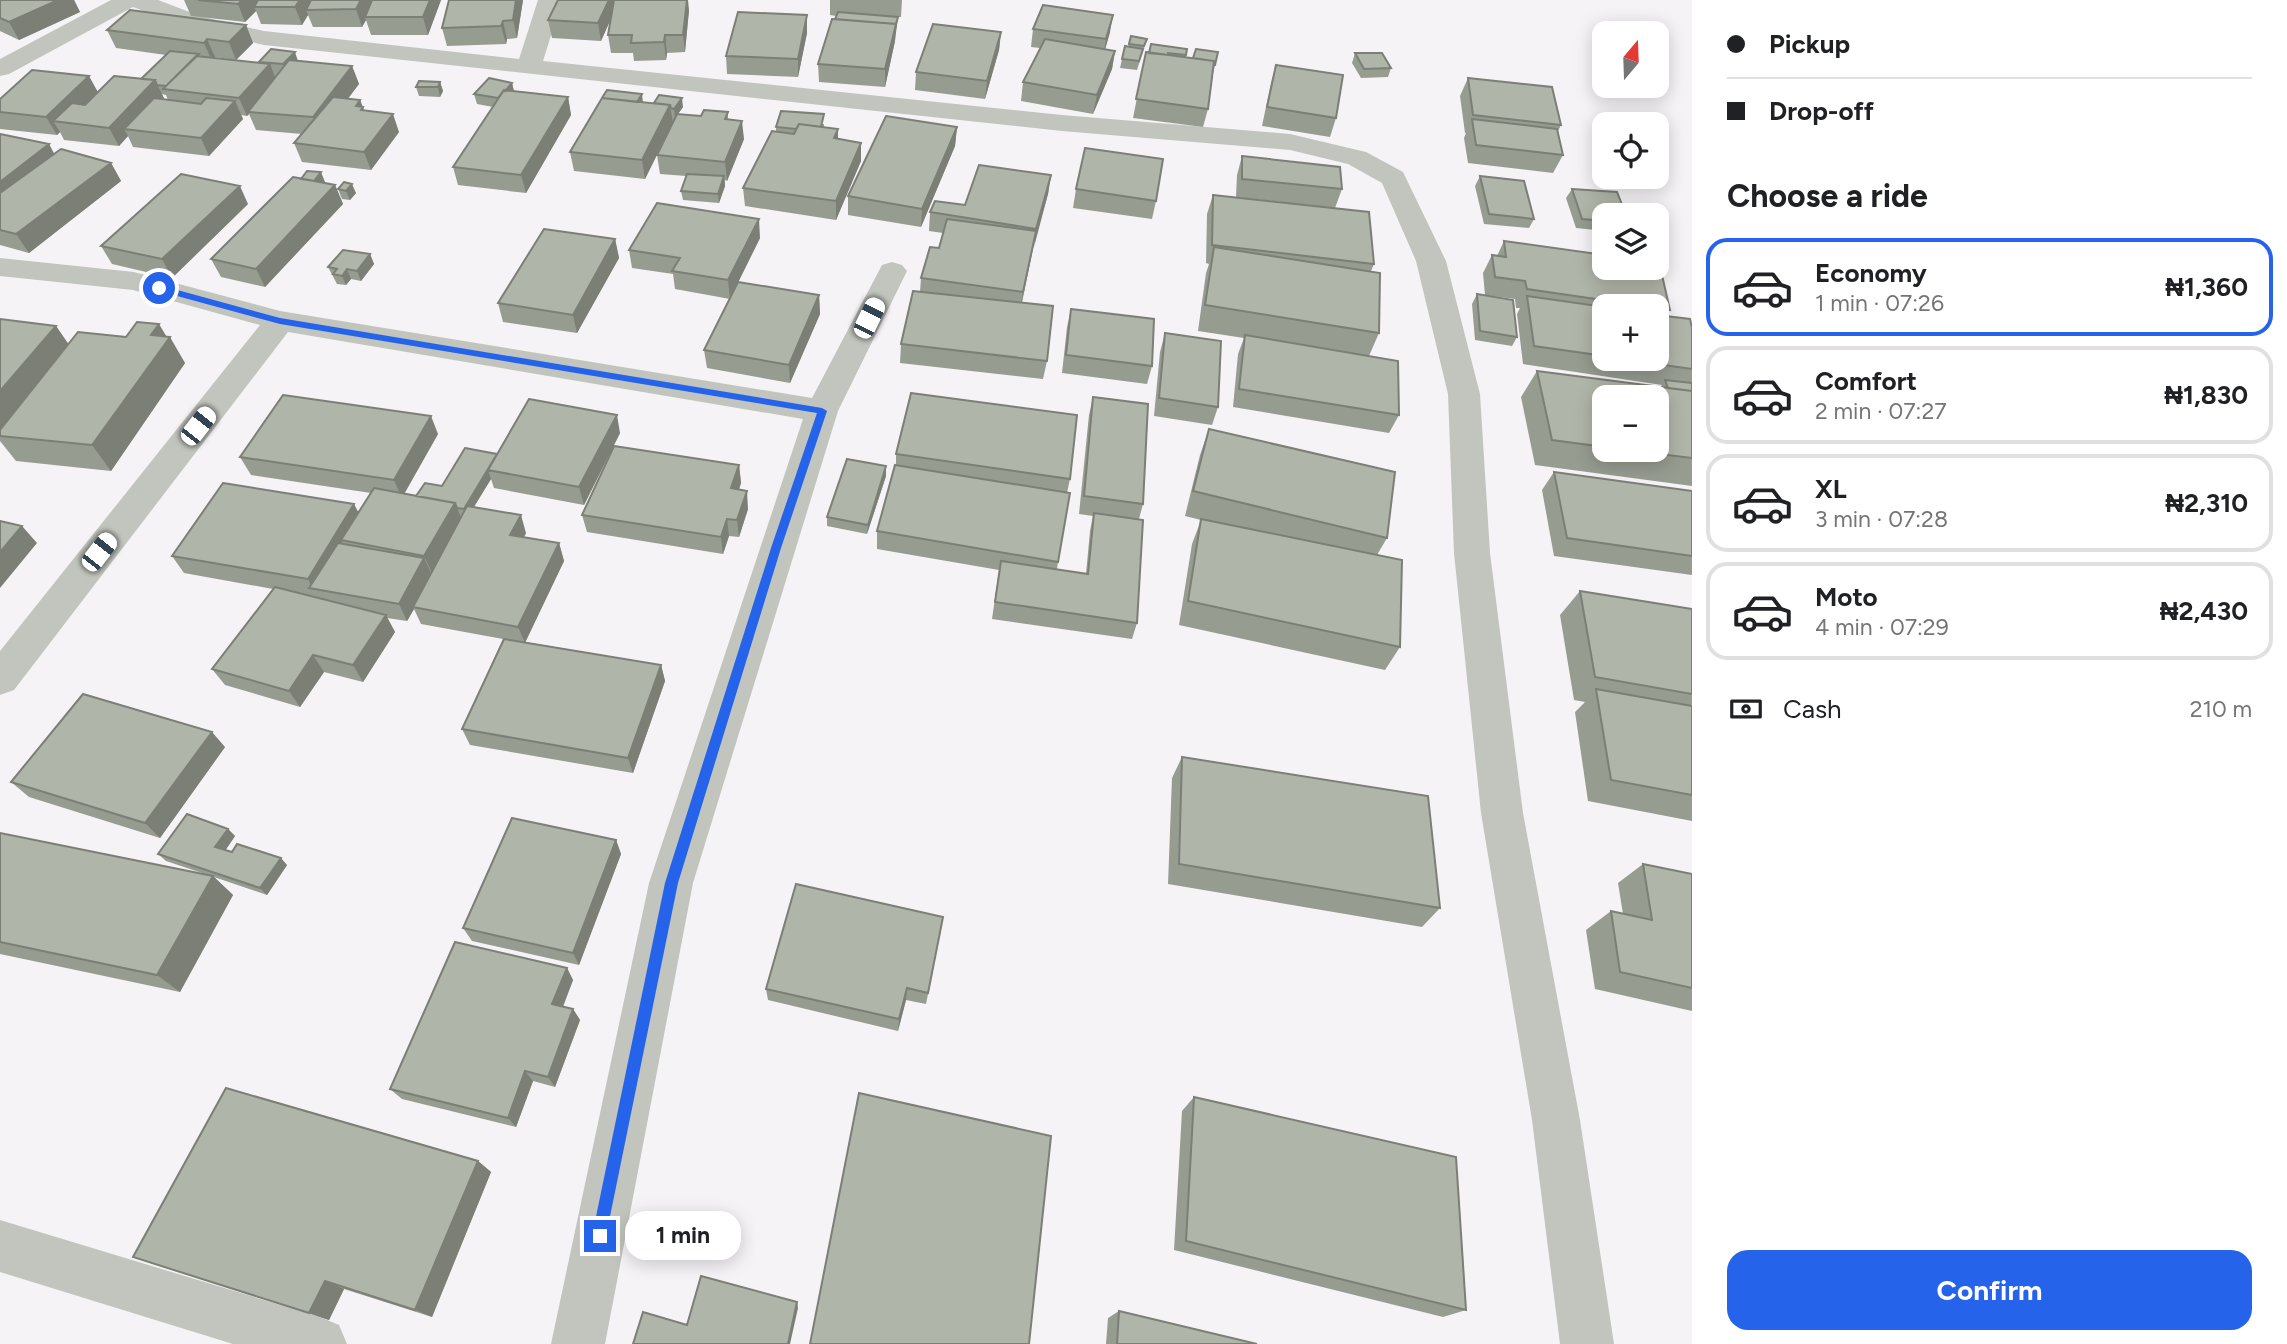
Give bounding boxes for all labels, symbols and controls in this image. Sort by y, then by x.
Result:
north arrow [1592,21,1670,98]
map controls [1592,21,1669,462]
text: Pickup [1769,28,1850,60]
text: Drop-off [1769,95,1874,127]
button: locate [1592,112,1669,189]
text: Choose a ride [1727,177,1928,215]
button: layers [1592,203,1669,280]
icon: car [1731,256,1794,319]
text: Economy [1815,257,1927,289]
text: ₦1,360 [2165,271,2248,303]
route start [143,272,175,304]
text: 1 min · 07:26 [1815,289,1944,317]
button: + [1592,294,1669,371]
car [851,295,888,341]
icon: car [1731,364,1794,427]
text: Comfort [1815,365,1917,397]
text: ₦1,830 [2164,379,2248,411]
button: − [1592,385,1669,462]
text: 2 min · 07:27 [1815,397,1947,425]
car [177,403,220,449]
icon: car [1731,472,1794,535]
text: XL [1815,473,1847,505]
text: ₦2,310 [2165,487,2248,519]
text: 3 min · 07:28 [1815,505,1948,533]
car [78,529,121,575]
icon: car [1731,580,1794,643]
text: Moto [1815,581,1878,613]
text: ₦2,430 [2160,595,2248,627]
text: 4 min · 07:29 [1815,613,1949,641]
icon: cash [1727,690,1765,728]
text: Cash [1783,693,1842,725]
text: 210 m [2190,695,2252,723]
callout: 1 min [624,1212,740,1260]
route end [584,1220,616,1252]
text: 1 min [656,1221,710,1249]
button: Confirm [1727,1250,2252,1330]

